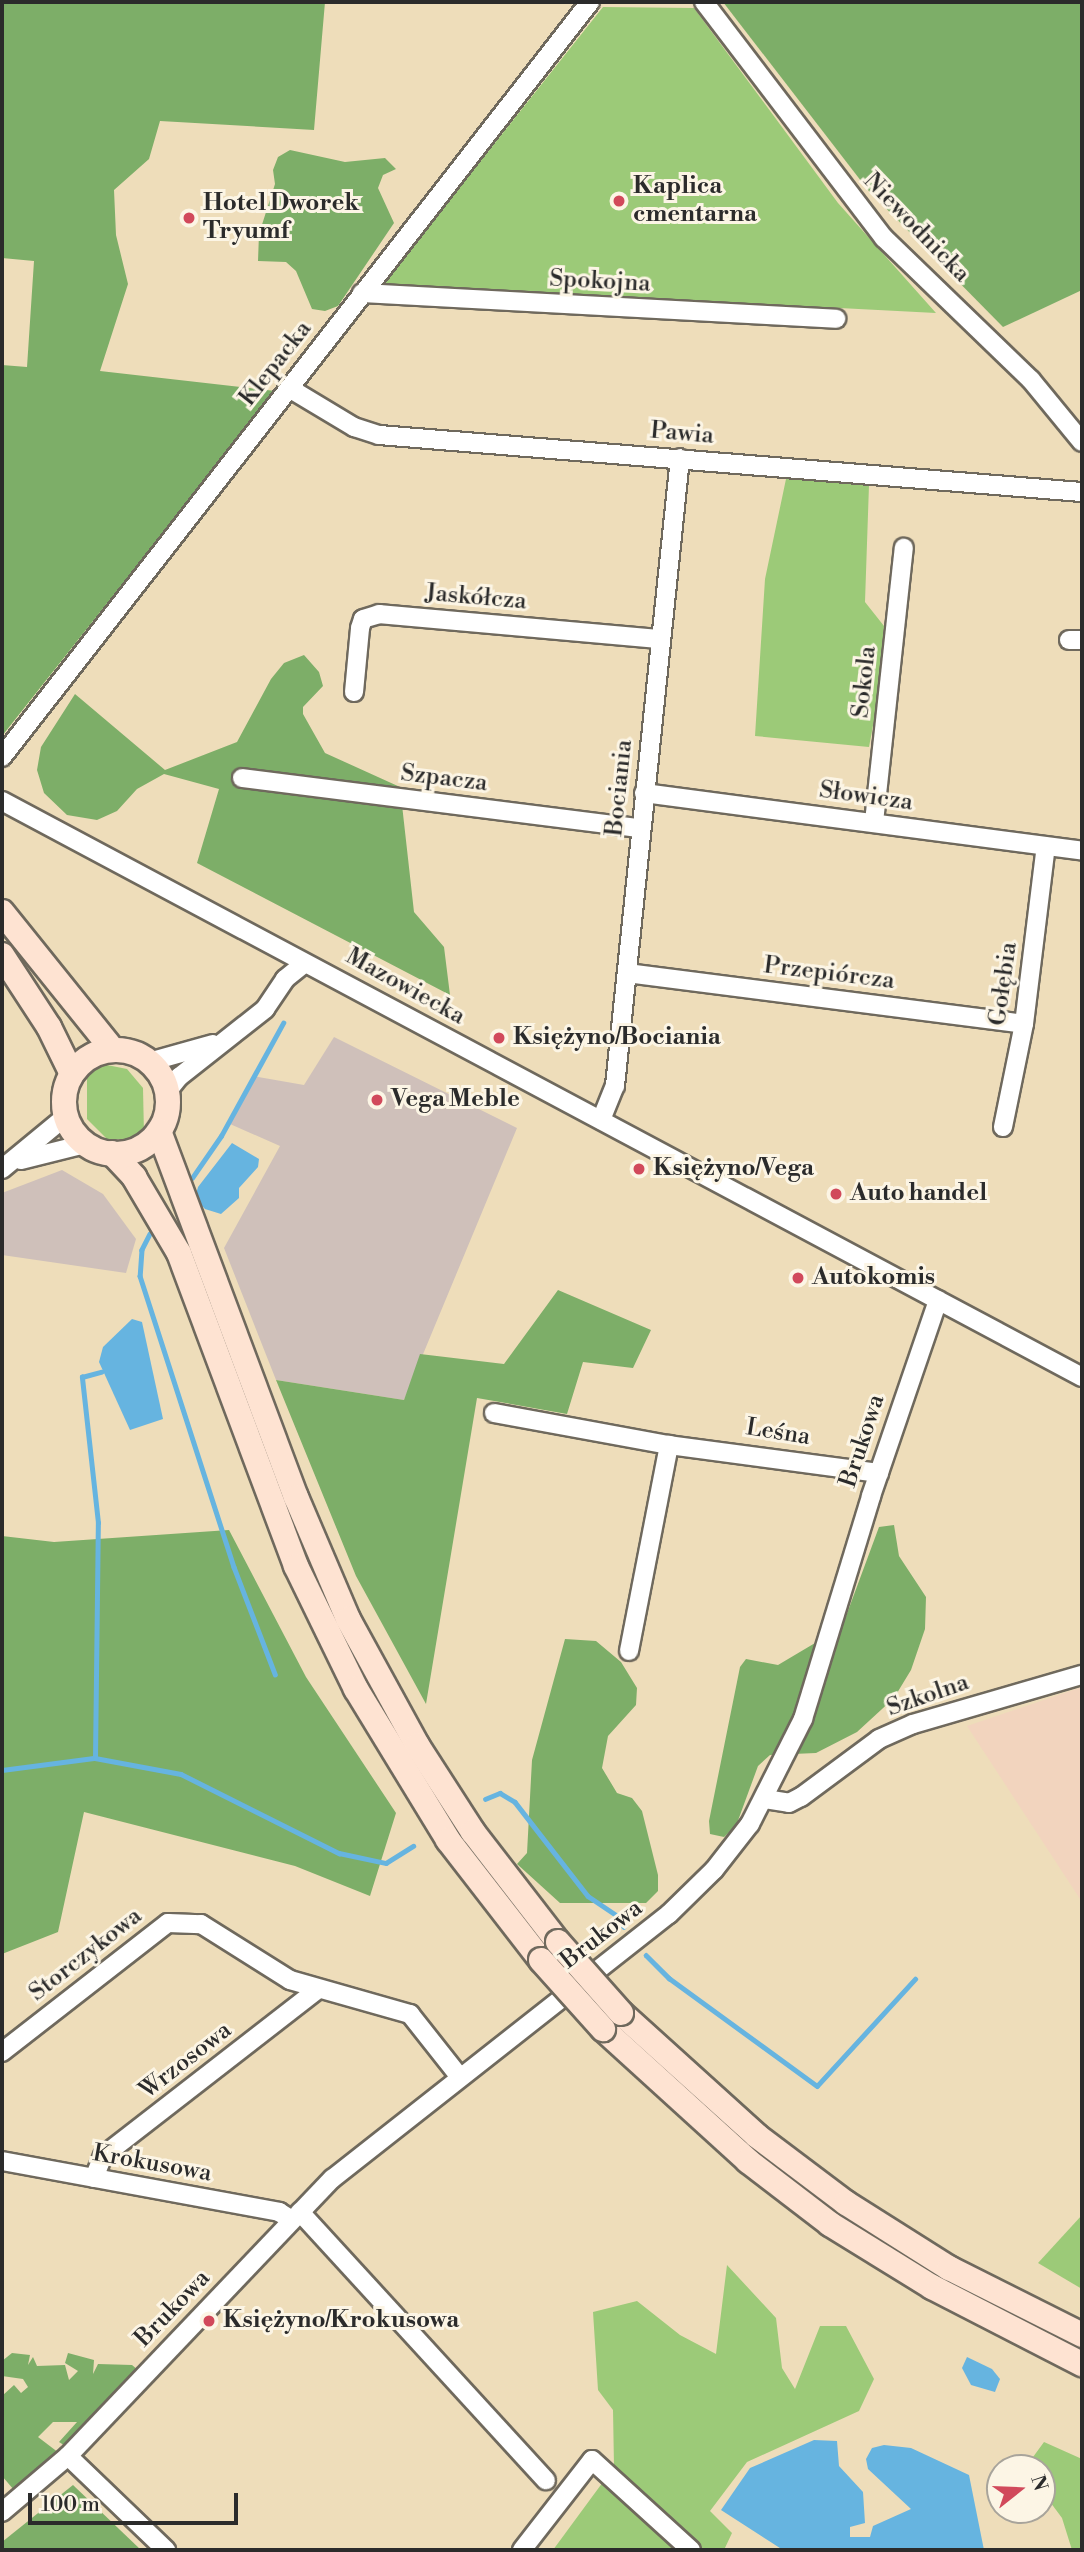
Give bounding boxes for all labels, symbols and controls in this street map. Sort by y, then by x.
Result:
street label: Niewodnicka [857,167,975,289]
place label: Kaplica cmentarna [633,173,757,229]
place label: Hotel Dworek Tryumf [203,190,359,246]
marker: Kaplica cmentarna [611,193,627,209]
marker: Hotel Dworek Tryumf [181,210,197,226]
street label: Spokojna [549,265,651,299]
street label: Klepacka [234,316,318,412]
street label: Pawia [649,417,715,451]
street label: Jaskółcza [424,579,528,617]
street label: Sokola [847,645,883,719]
street label: Bociania [601,738,639,838]
street label: Szpacza [399,759,489,799]
street label: Słowicza [817,776,915,818]
street label: Gołębia [984,940,1024,1028]
street label: Mazowiecka [340,942,470,1032]
street label: Przepiórcza [762,952,896,996]
place label: Księżyno/Bociania [513,1024,721,1052]
marker: Księżyno/Bociania [491,1030,507,1046]
place label: Vega Meble [391,1086,520,1114]
marker: Vega Meble [369,1092,385,1108]
place label: Księżyno/Vega [653,1155,814,1183]
marker: Księżyno/Vega [631,1161,647,1177]
place label: Auto handel [850,1180,987,1208]
marker: Auto handel [828,1186,844,1202]
place label: Autokomis [812,1264,935,1292]
marker: Autokomis [790,1270,806,1286]
street label: Brukowa [835,1391,891,1491]
street label: Leśna [744,1414,812,1452]
street label: Szkolna [883,1669,973,1723]
street label: Brukowa [555,1894,649,1976]
street label: Storczykowa [24,1902,148,2008]
street label: Wrzosowa [134,2016,238,2106]
street label: Krokusowa [90,2139,214,2189]
street label: Brukowa [129,2265,217,2353]
place label: Księżyno/Krokusowa [223,2307,459,2335]
marker: Księżyno/Krokusowa [201,2313,217,2329]
north arrow [986,2454,1056,2524]
text: N [1025,2472,1053,2494]
scale bar [32,2478,242,2522]
text: 100 m [41,2492,100,2518]

